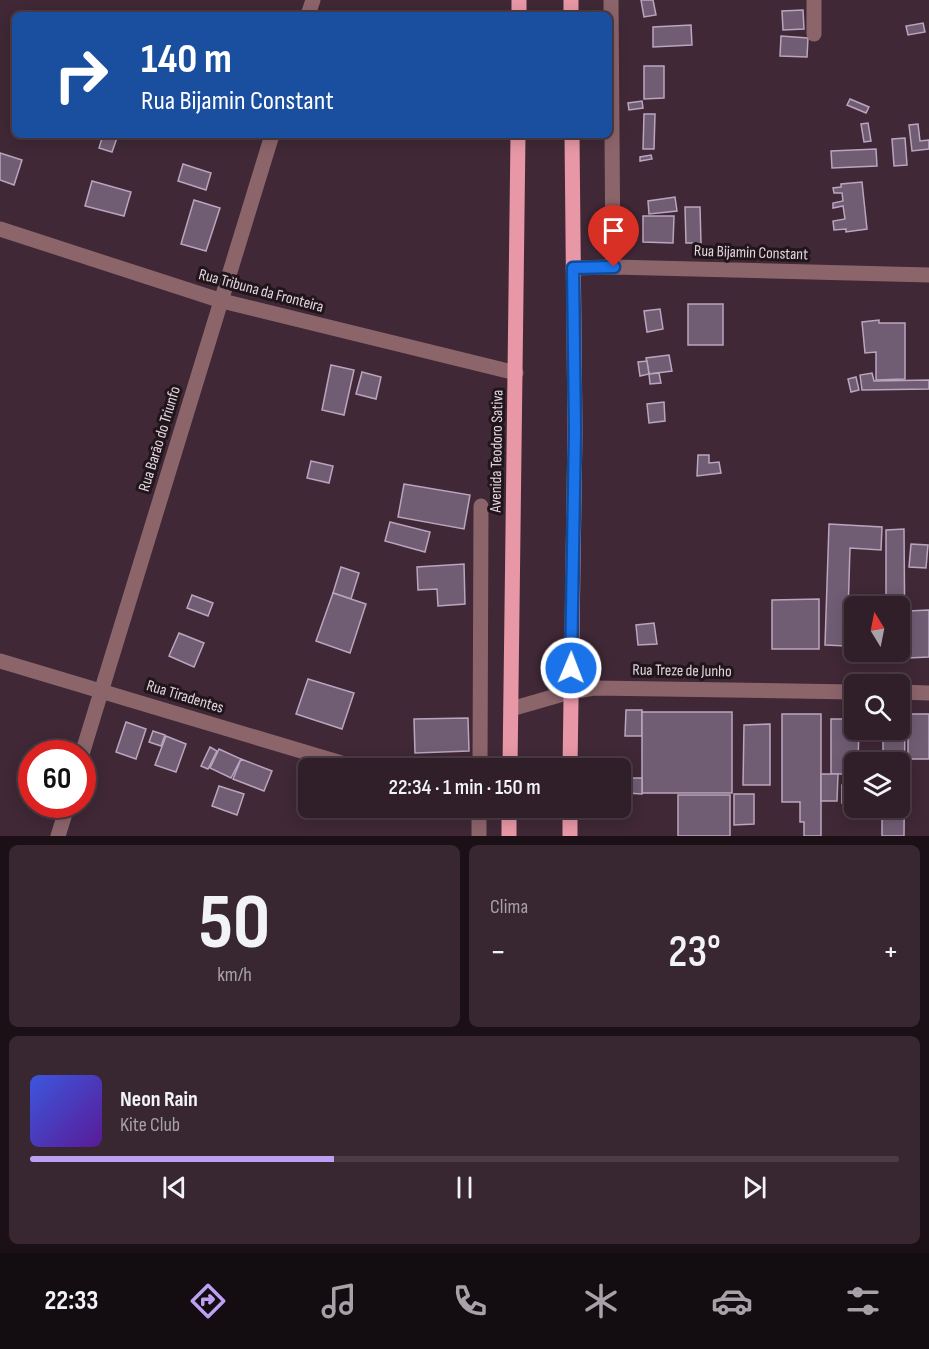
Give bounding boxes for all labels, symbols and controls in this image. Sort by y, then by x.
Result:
text: 140 m [141,34,232,85]
icon: right [42,36,120,114]
text: Rua Bijamin Constant [141,85,334,117]
pin [588,205,639,267]
icon: arrive [597,214,630,247]
street label: Rua Bijamin Constant [694,242,809,264]
street label: Rua Tribuna da Fronteira [196,265,326,317]
street label: Rua Barão do Triunfo [135,384,185,494]
street label: Avenida Teodoro Sativa [486,389,508,514]
north arrow [844,596,910,662]
map controls [844,596,910,818]
position arrow [539,636,603,700]
street label: Rua Treze de Junho [632,661,732,681]
button: search [844,674,910,740]
street label: Rua Tiradentes [144,676,226,718]
speed limit sign: 60 [18,740,96,818]
button: layers [844,752,910,818]
text: 22:34 · 1 min · 150 m [388,774,541,801]
text: 50 [199,877,270,970]
text: Clima [490,895,528,919]
text: 23° [668,925,721,980]
text: − [490,932,506,972]
text: + [883,932,899,972]
text: km/h [217,963,252,987]
text: Neon Rain [120,1086,198,1113]
text: Kite Club [120,1113,180,1137]
icon: previous [158,1171,191,1204]
icon: pause [448,1171,481,1204]
icon: next [738,1171,771,1204]
icon: directions [187,1280,229,1322]
icon: music [318,1280,360,1322]
icon: phone [449,1280,491,1322]
icon: climate [580,1280,622,1322]
icon: car [711,1280,753,1322]
icon: filters [842,1280,884,1322]
text: 22:33 [45,1285,98,1317]

